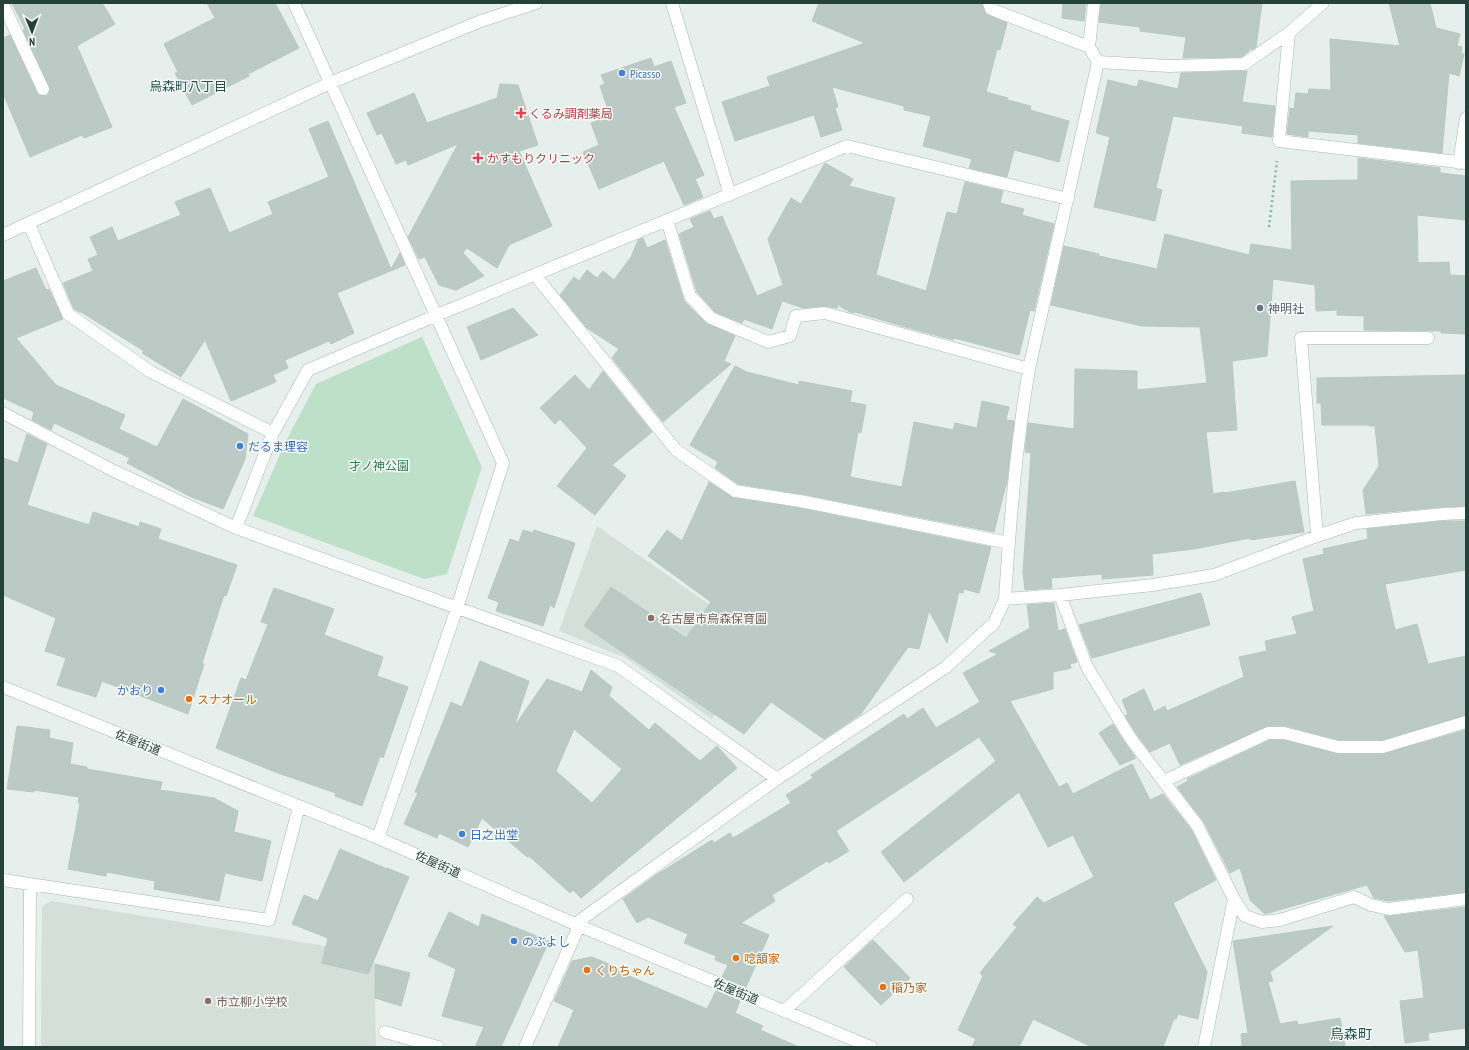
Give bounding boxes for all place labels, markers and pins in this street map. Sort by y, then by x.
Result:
place label: Picasso [630,66,660,81]
marker: Picasso [617,68,627,78]
place label: くるみ調剤薬局 [529,106,613,121]
marker: くるみ調剤薬局 [516,108,526,118]
place label: かすもりクリニック [487,151,595,166]
marker: かすもりクリニック [472,152,484,164]
place label: 神明社 [1268,301,1304,316]
marker: 神明社 [1255,303,1265,313]
place label: だるま理容 [248,439,308,454]
marker: だるま理容 [235,441,245,451]
place label: 名古屋市烏森保育園 [659,611,767,626]
marker: 名古屋市烏森保育園 [646,613,656,623]
place label: かおり [117,683,153,698]
marker: かおり [156,685,166,695]
place label: スナオール [197,692,257,707]
marker: スナオール [184,694,194,704]
place label: 日之出堂 [470,827,518,842]
marker: 日之出堂 [457,829,467,839]
place label: のぶよし [522,934,570,949]
marker: のぶよし [509,936,519,946]
place label: 唸頷家 [744,951,780,966]
marker: 唸頷家 [731,953,741,963]
place label: くりちゃん [595,963,655,978]
marker: くりちゃん [582,965,592,975]
place label: 稲乃家 [891,980,927,995]
marker: 稲乃家 [878,982,888,992]
place label: 市立柳小学校 [216,994,288,1009]
marker: 市立柳小学校 [203,996,213,1006]

